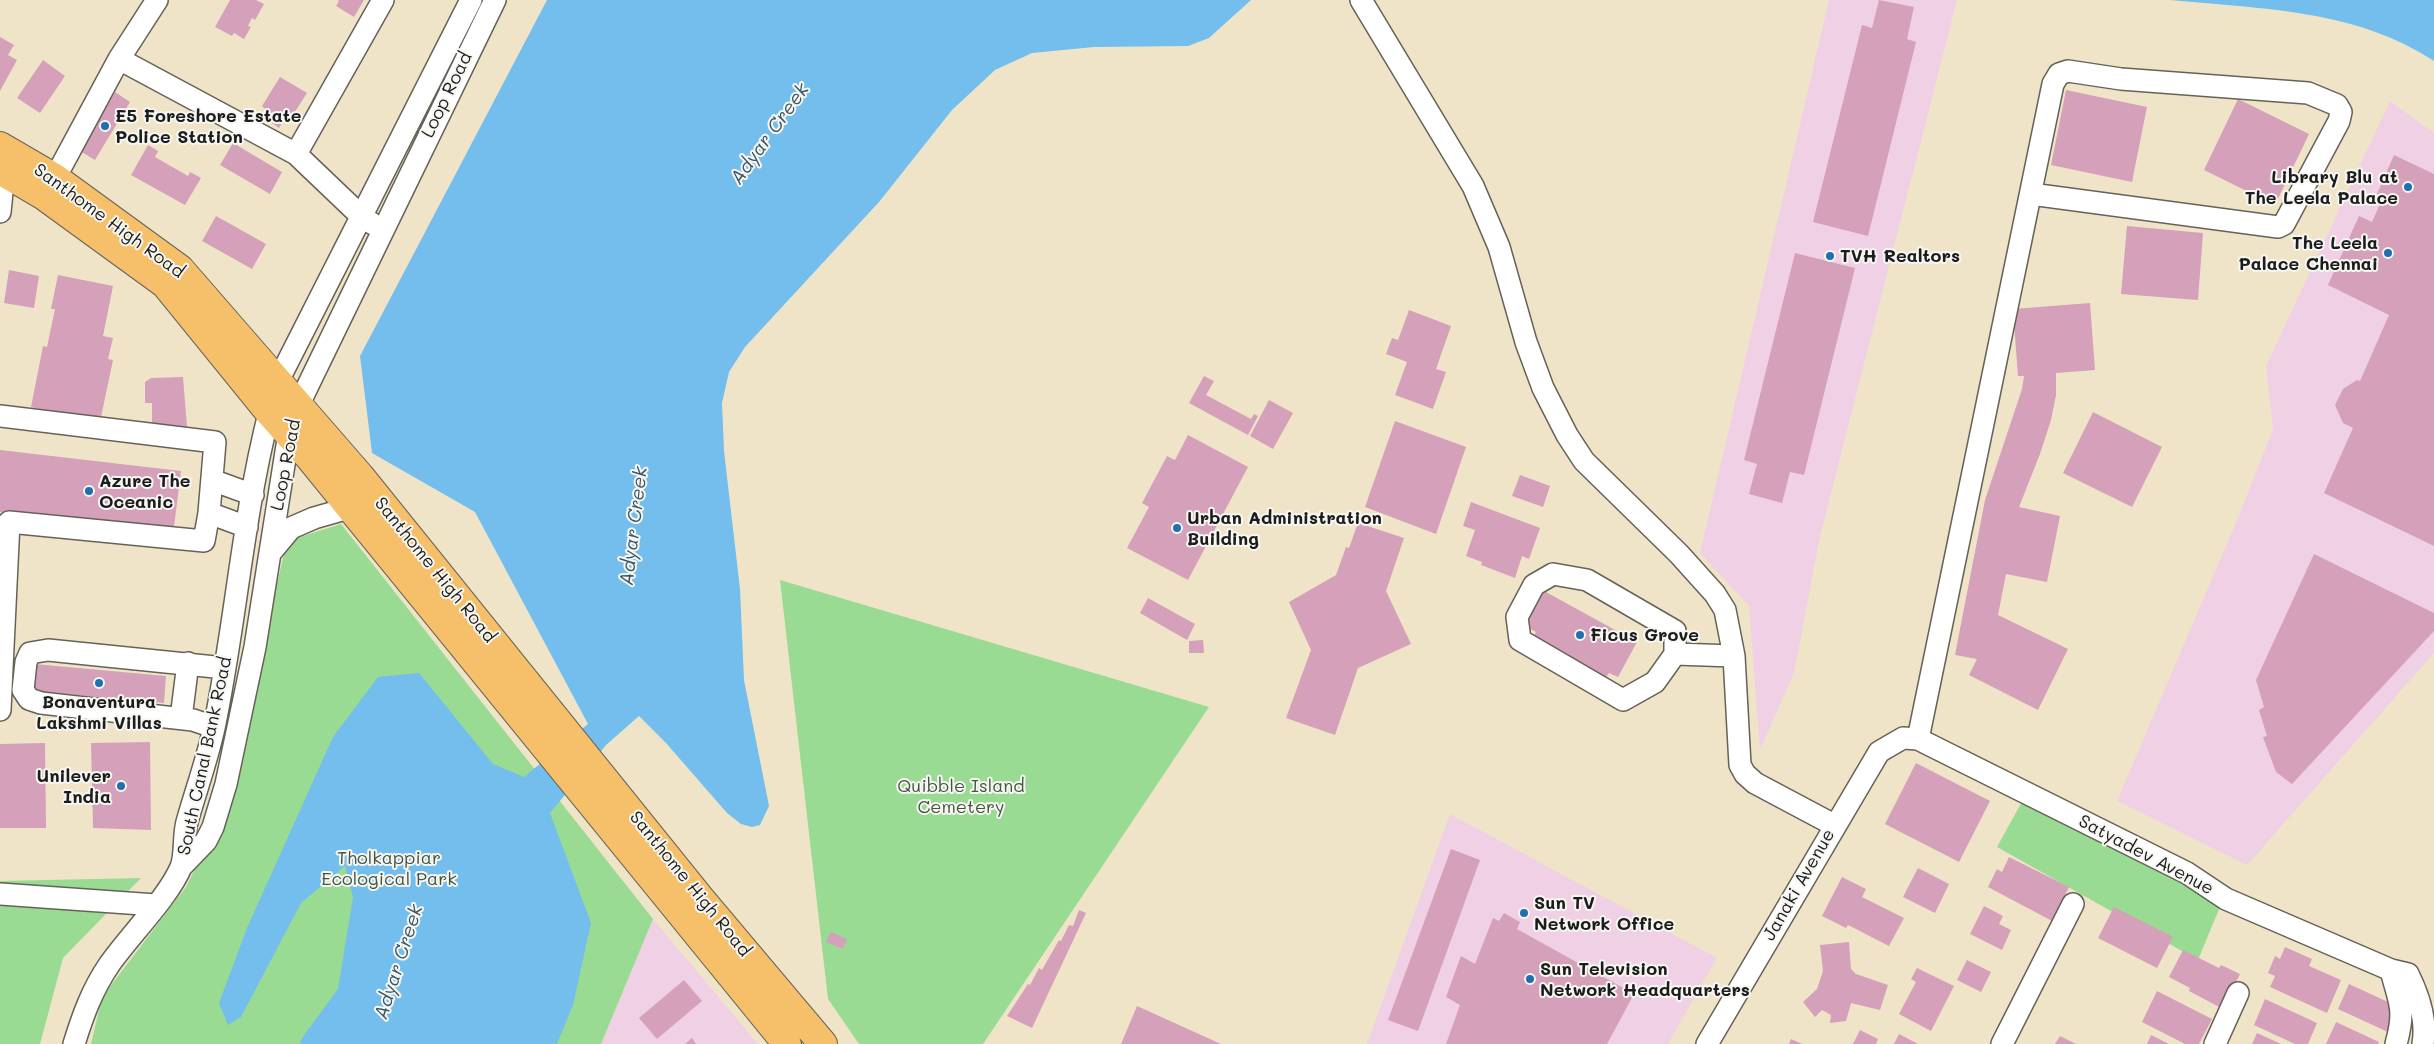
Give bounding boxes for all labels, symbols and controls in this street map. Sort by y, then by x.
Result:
street label: Loop Road [417,49,477,141]
water label: Adyar Creek [726,79,814,189]
place label: E5 Foreshore Estate Police Station [115,105,301,148]
marker: E5 Foreshore Estate Police Station [99,120,111,132]
street label: Santhome High Road [29,159,189,283]
place label: Library Blu at The Leela Palace [2245,166,2398,208]
marker: Library Blu at The Leela Palace [2402,181,2414,193]
place label: The Leela Palace Chennai [2238,232,2378,274]
place label: TVH Realtors [1840,245,1960,267]
marker: The Leela Palace Chennai [2382,247,2394,259]
marker: TVH Realtors [1824,250,1836,262]
street label: Loop Road [267,418,305,512]
water label: Adyar Creek [615,465,653,587]
place label: Azure The Oceanic [99,470,190,512]
marker: Azure The Oceanic [83,485,95,497]
street label: Santhome High Road [370,493,500,647]
place label: Urban Administration Building [1187,507,1382,550]
marker: Urban Administration Building [1171,522,1183,534]
place label: Ficus Grove [1590,624,1699,646]
marker: Ficus Grove [1574,629,1586,641]
street label: South Canal Bank Road [173,655,237,857]
marker: Bonaventura Lakshmi Villas [93,677,105,689]
place label: Bonaventura Lakshmi Villas [36,691,162,734]
place label: Unilever India [36,765,111,808]
park label: Quibble Island Cemetery [897,775,1025,818]
marker: Unilever India [115,780,127,792]
street label: Santhome High Road [625,807,755,961]
street label: Satyadev Avenue [2075,810,2217,900]
street label: Janaki Avenue [1758,825,1840,945]
park label: Tholkappiar Ecological Park [321,847,457,890]
place label: Sun TV Network Office [1534,892,1674,934]
water label: Adyar Creek [370,902,428,1022]
marker: Sun TV Network Office [1518,907,1530,919]
place label: Sun Television Network Headquarters [1540,958,1750,1001]
marker: Sun Television Network Headquarters [1524,973,1536,985]

